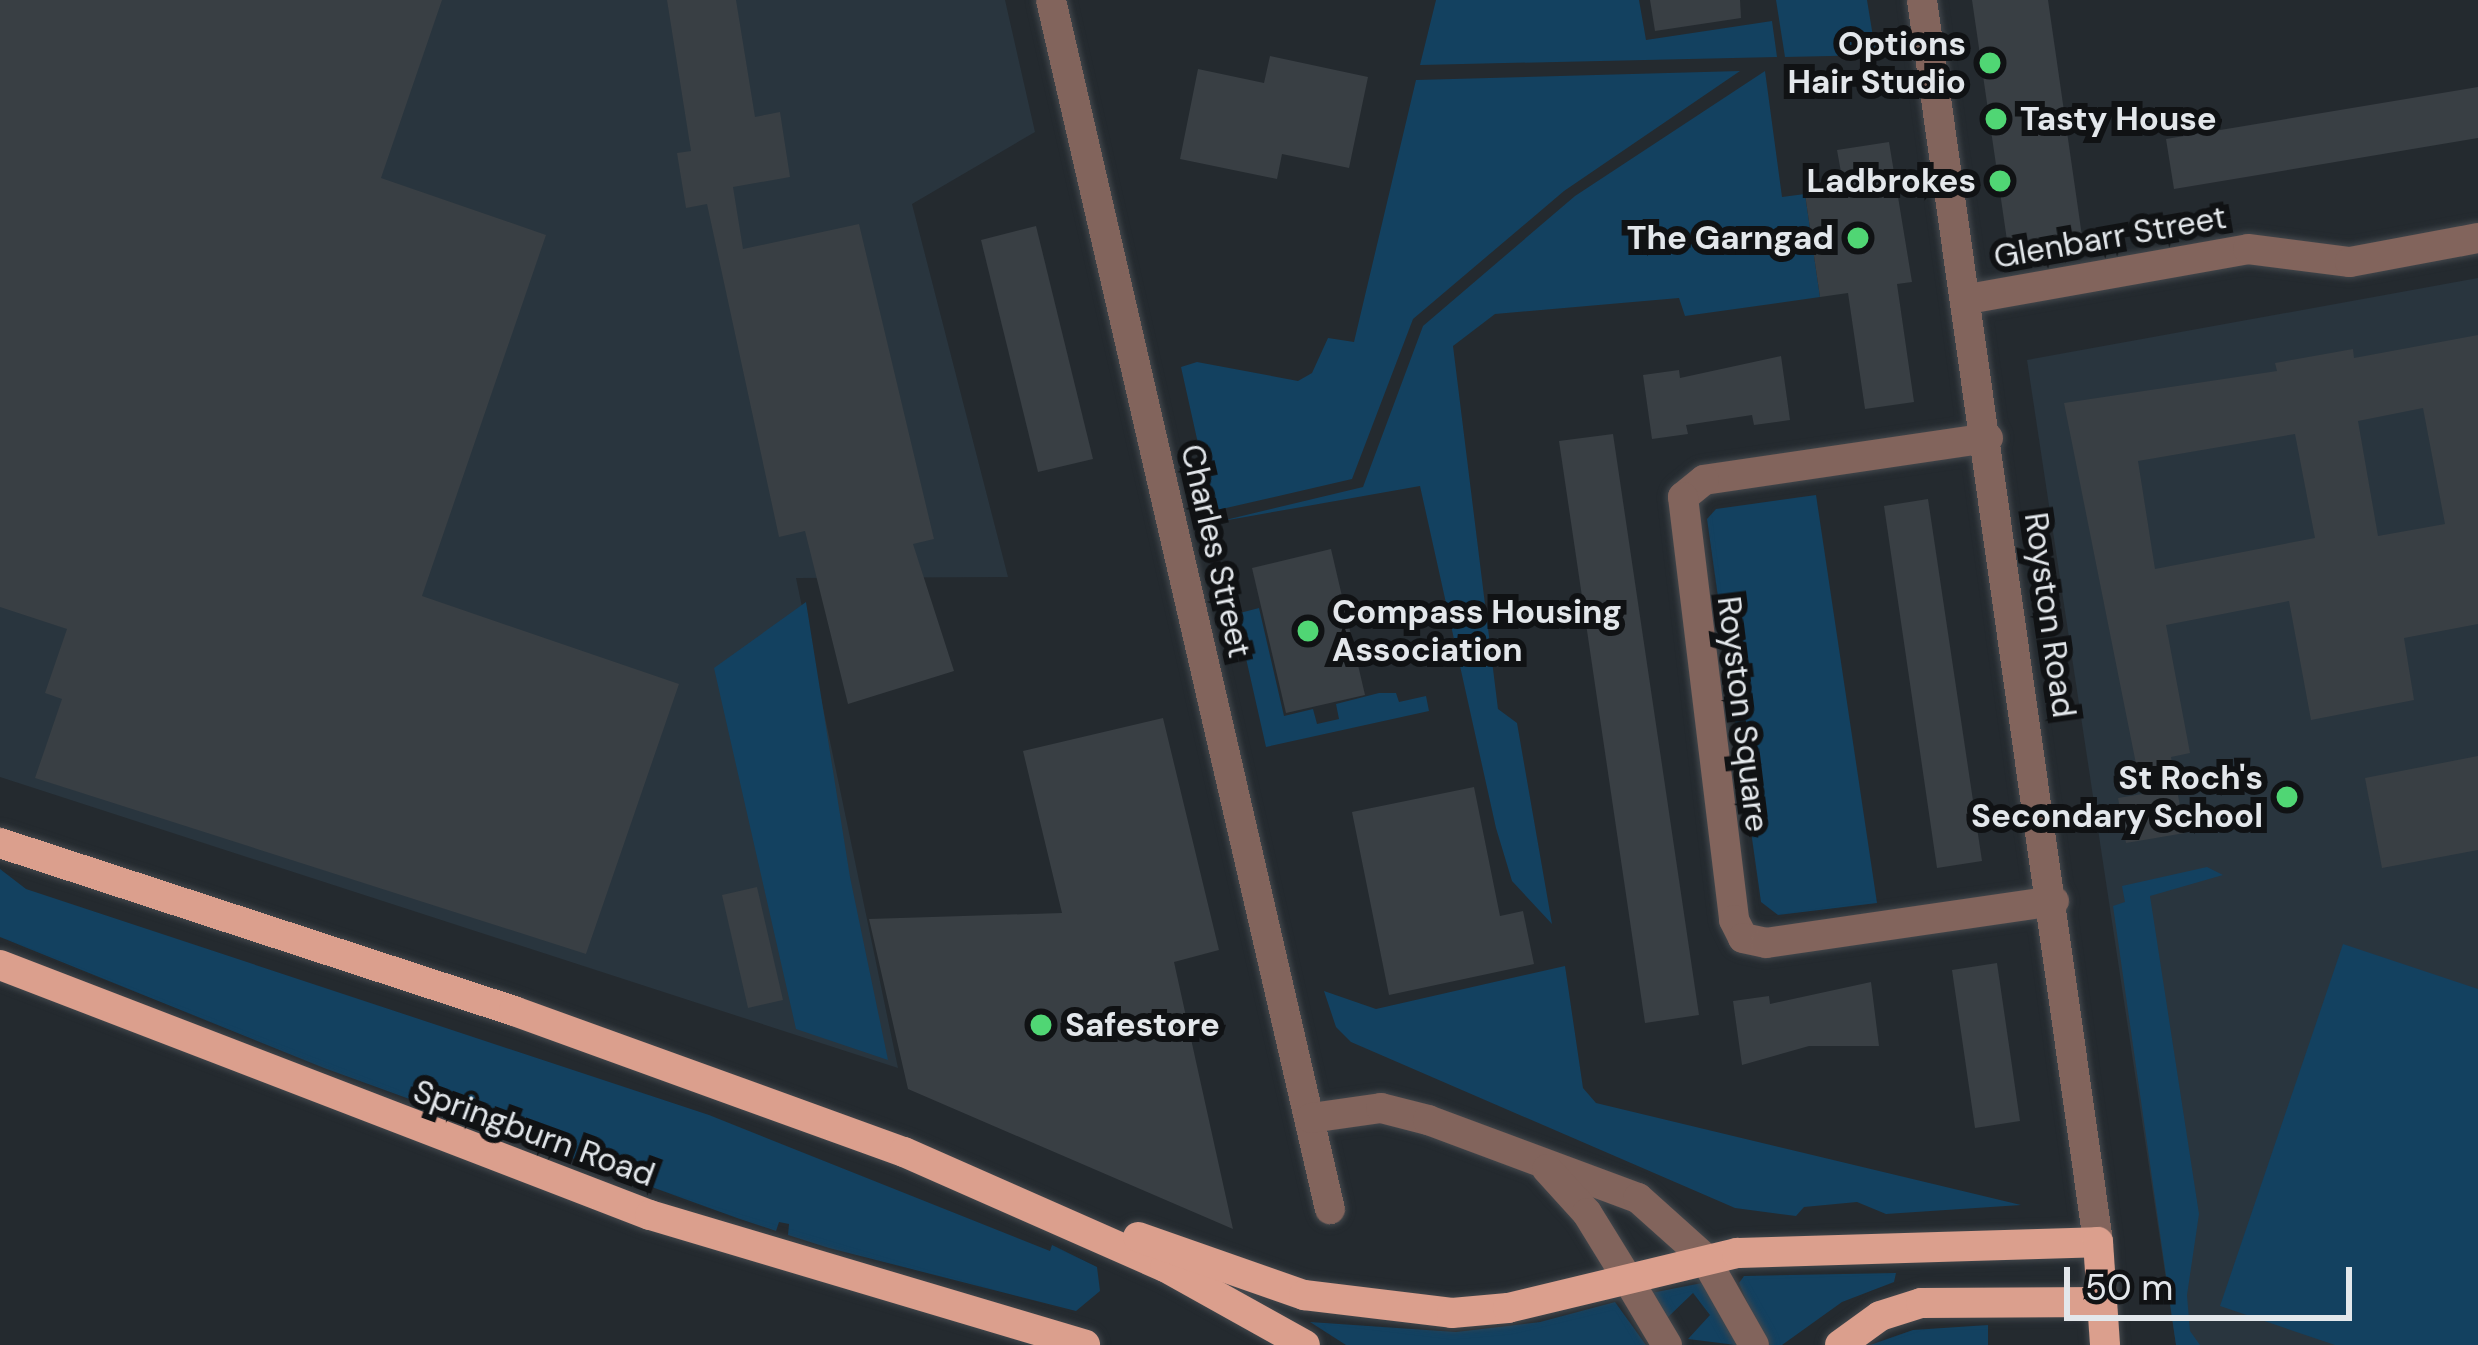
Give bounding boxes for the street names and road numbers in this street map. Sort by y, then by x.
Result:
street label: Glenbarr Street [1991,197,2229,277]
street label: Charles Street [1172,440,1260,662]
street label: Royston Road [2016,510,2084,720]
street label: Royston Square [1709,594,1777,834]
street label: Springburn Road [408,1071,660,1195]

